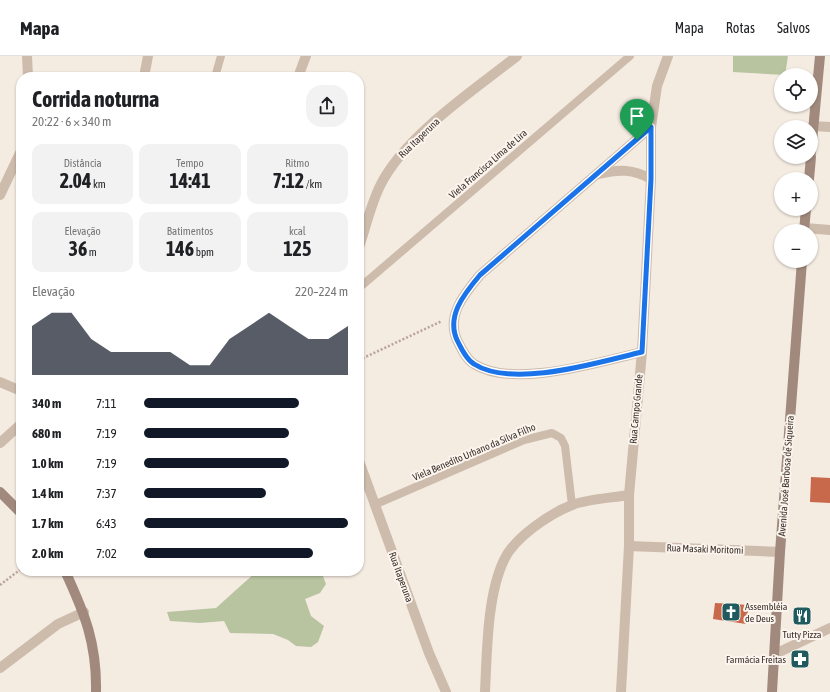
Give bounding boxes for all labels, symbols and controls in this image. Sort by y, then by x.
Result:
text: Mapa [20,17,59,39]
text: Mapa [675,20,704,36]
text: Rotas [726,20,755,36]
text: Salvos [777,20,810,36]
map controls [774,68,818,268]
button: locate [774,68,818,112]
button: share [306,85,348,127]
text: Corrida noturna [32,86,159,112]
pin [620,99,654,140]
icon: arrive [626,105,648,127]
text: 20:22 · 6 × 340 m [32,114,111,129]
street label: Rua Itaperuna [396,116,442,160]
button: layers [774,120,818,164]
street label: Viela Francisca Lima de Lira [447,127,529,201]
text: Distância [64,157,102,169]
text: Tempo [176,157,204,169]
text: Ritmo [285,157,309,169]
text: 2.04 [60,169,91,192]
text: 14:41 [169,169,211,192]
text: 7:12 [272,169,304,192]
button: + [774,172,818,216]
text: km [91,178,106,190]
text: /km [304,178,322,190]
button: − [774,224,818,268]
text: Elevação [65,225,101,237]
text: Batimentos [167,225,213,237]
text: kcal [289,225,306,237]
text: 36 [69,237,87,260]
text: 146 [166,237,194,260]
text: 125 [283,237,311,260]
text: m [87,246,97,258]
text: bpm [194,246,214,258]
text: Elevação [32,284,75,299]
text: 220–224 m [295,284,348,299]
street label: Rua Campo Grande [627,373,645,444]
text: 340 m [32,396,61,411]
text: 7:11 [96,396,117,411]
street label: Avenida José Barbosa de Siqueira [776,415,796,537]
street label: Viela Benedito Urbano da Silva Filho [411,421,537,483]
text: 680 m [32,426,61,441]
text: 7:19 [96,426,117,441]
text: 1.0 km [32,456,63,471]
text: 7:19 [96,456,117,471]
text: 1.4 km [32,486,63,501]
text: 7:37 [96,486,117,501]
text: 1.7 km [32,516,63,531]
text: 6:43 [96,516,117,531]
street label: Rua Masaki Moritomi [666,542,744,556]
text: 2.0 km [32,546,63,561]
text: 7:02 [96,546,117,561]
street label: Rua Itaperuna [387,550,415,604]
church icon: Assembléia de Deus [720,601,742,623]
place label: Assembléia de Deus [745,601,788,624]
restaurant icon: Tutty Pizza [791,605,813,627]
place label: Tutty Pizza [783,629,822,640]
pharmacy icon: Farmácia Freitas [789,648,811,670]
place label: Farmácia Freitas [726,654,786,665]

